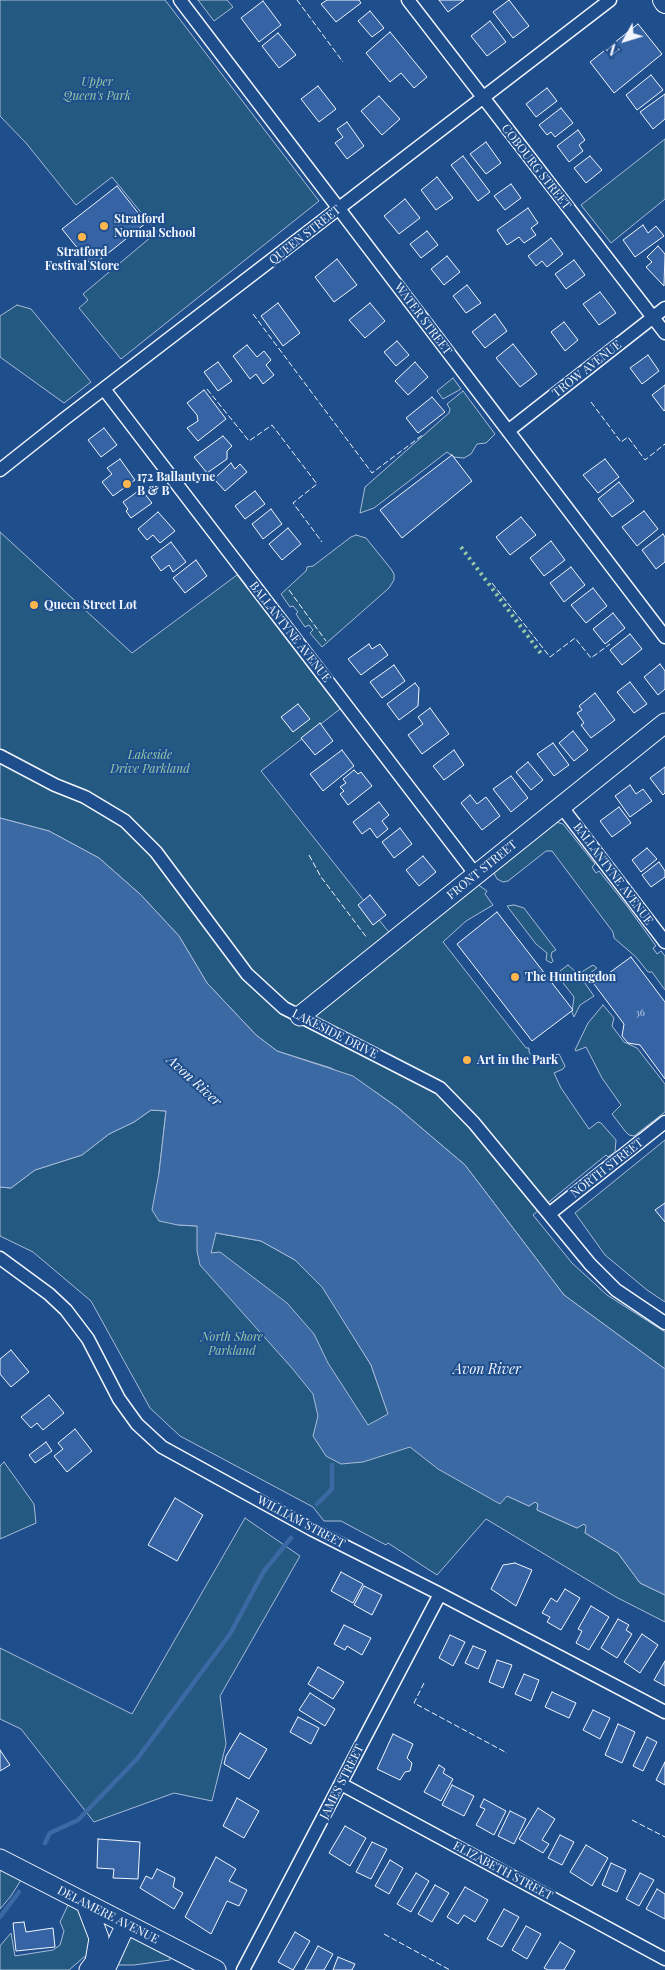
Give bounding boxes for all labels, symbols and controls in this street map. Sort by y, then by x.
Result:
north arrow [600,15,650,65]
text: N [602,40,624,60]
park label: Upper Queen's Park [63,75,131,103]
street label: COBOURG STREET [498,121,574,213]
street label: QUEEN STREET [266,203,344,267]
place label: Stratford Normal School [114,212,196,240]
marker: Stratford Normal School [98,220,110,232]
marker: Stratford Festival Store [76,231,88,243]
place label: Stratford Festival Store [45,245,119,273]
street label: WATER STREET [391,280,455,358]
street label: TROW AVENUE [550,338,624,400]
place label: 172 Ballantyne B & B [137,470,215,498]
marker: 172 Ballantyne B & B [121,478,133,490]
street label: BALLANTYNE AVENUE [246,579,334,685]
place label: Queen Street Lot [44,598,137,612]
marker: Queen Street Lot [28,599,40,611]
park label: Lakeside Drive Parkland [110,748,190,776]
street label: BALLANTYNE AVENUE [570,820,656,928]
street label: FRONT STREET [444,837,520,903]
place label: The Huntingdon [525,970,616,984]
marker: The Huntingdon [509,971,521,983]
street label: LAKESIDE DRIVE [290,1006,380,1062]
house number: 36 [635,1007,645,1019]
water label: Avon River [163,1052,225,1110]
place label: Art in the Park [477,1053,558,1067]
marker: Art in the Park [461,1054,473,1066]
street label: NORTH STREET [568,1135,646,1201]
park label: North Shore Parkland [201,1330,263,1358]
water label: Avon River [453,1362,521,1378]
street label: WILLIAM STREET [255,1493,347,1551]
street label: JAMES STREET [317,1742,367,1822]
street label: ELIZABETH STREET [451,1839,555,1903]
street label: DELAMERE AVENUE [55,1883,161,1947]

